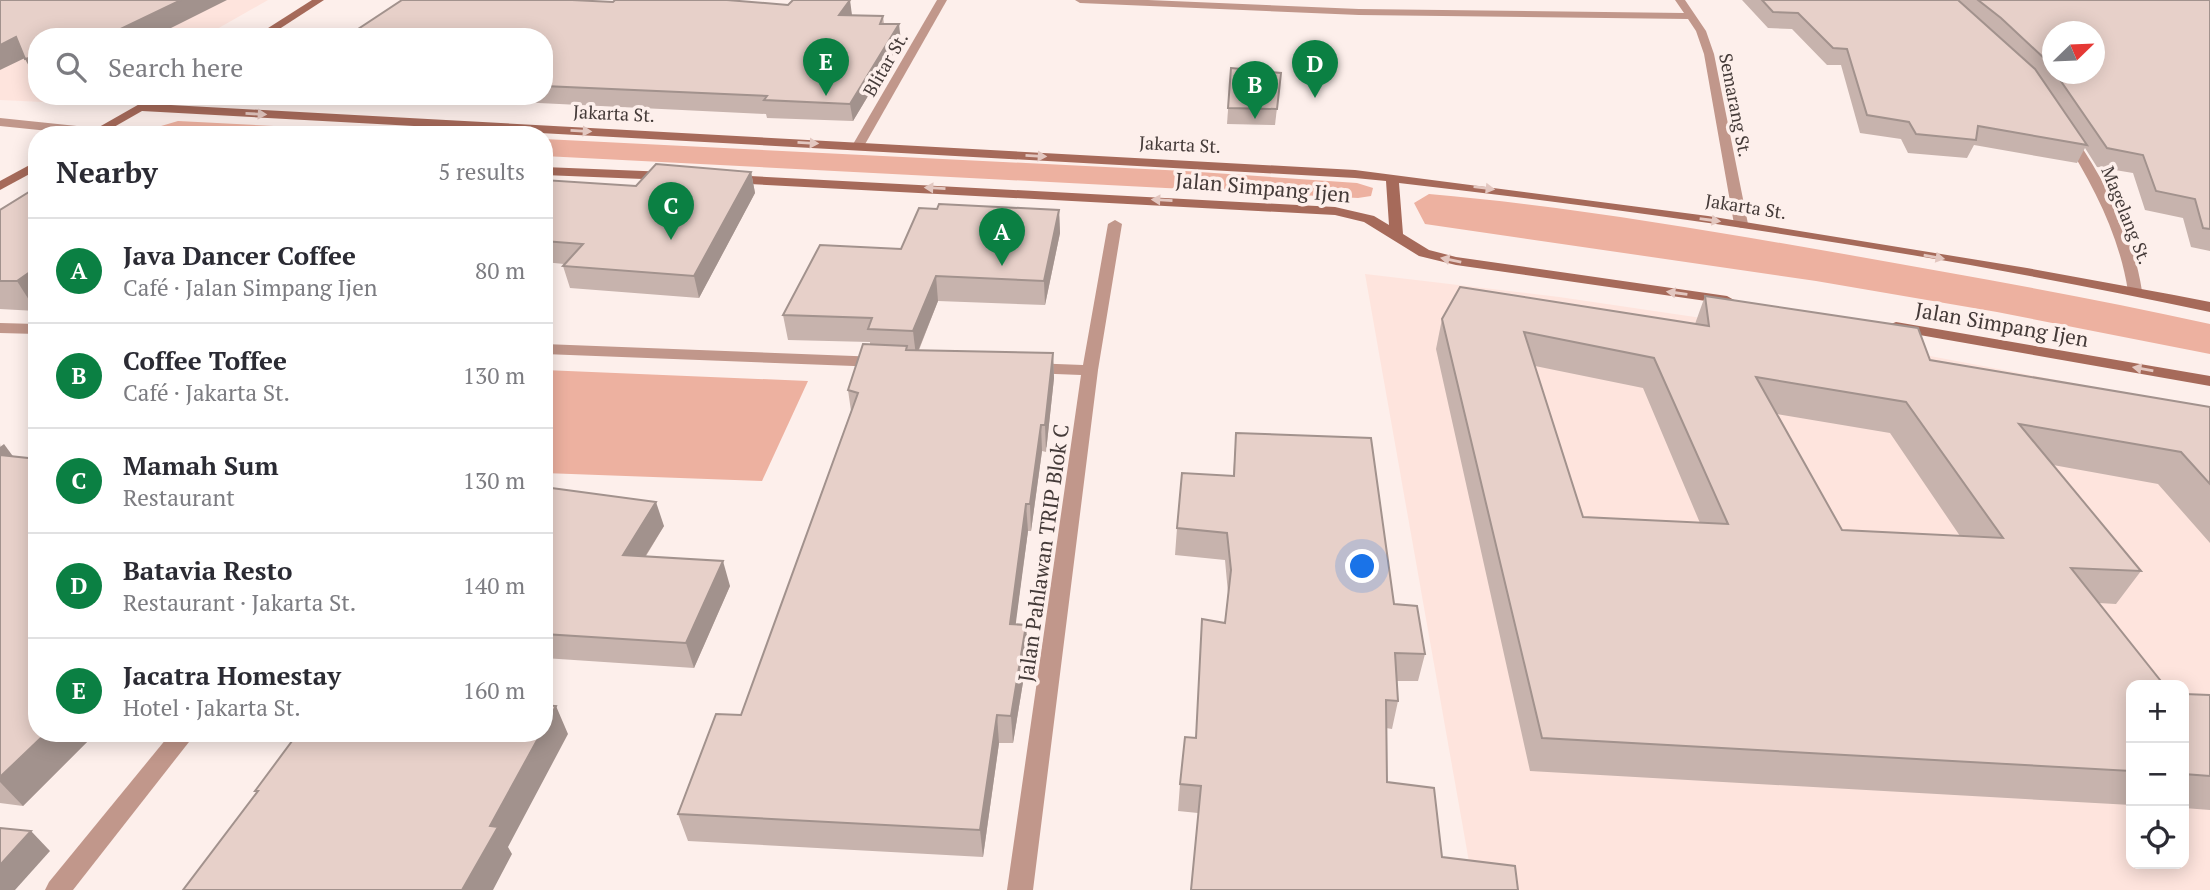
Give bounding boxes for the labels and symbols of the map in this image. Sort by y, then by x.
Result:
north arrow [2042,21,2105,84]
street label: Blitar St. [857,28,913,100]
pin: E [803,38,849,96]
pin: D [1292,40,1338,98]
street label: Semarang St. [1714,51,1758,159]
pin: B [1232,61,1278,119]
street label: Jakarta St. [572,99,656,127]
one-way arrow [245,108,267,119]
one-way arrow [570,126,592,137]
street label: Jakarta St. [1138,130,1222,158]
one-way arrow [798,138,820,149]
one-way arrow [1025,150,1047,161]
street label: Magelang St. [2096,162,2158,268]
street label: Jalan Simpang Ijen [1174,165,1352,209]
pin: C [648,182,694,240]
one-way arrow [923,182,945,193]
one-way arrow [1473,183,1495,194]
street label: Jakarta St. [1704,188,1788,224]
one-way arrow [1151,194,1173,205]
pin: A [979,208,1025,266]
one-way arrow [1699,214,1721,225]
one-way arrow [1923,252,1945,263]
one-way arrow [1440,254,1462,265]
one-way arrow [1665,287,1687,298]
street label: Jalan Simpang Ijen [1913,295,2091,353]
one-way arrow [2132,363,2154,374]
street label: Jalan Pahlawan TRIP Blok C [1011,422,1075,684]
your location [1345,549,1379,583]

